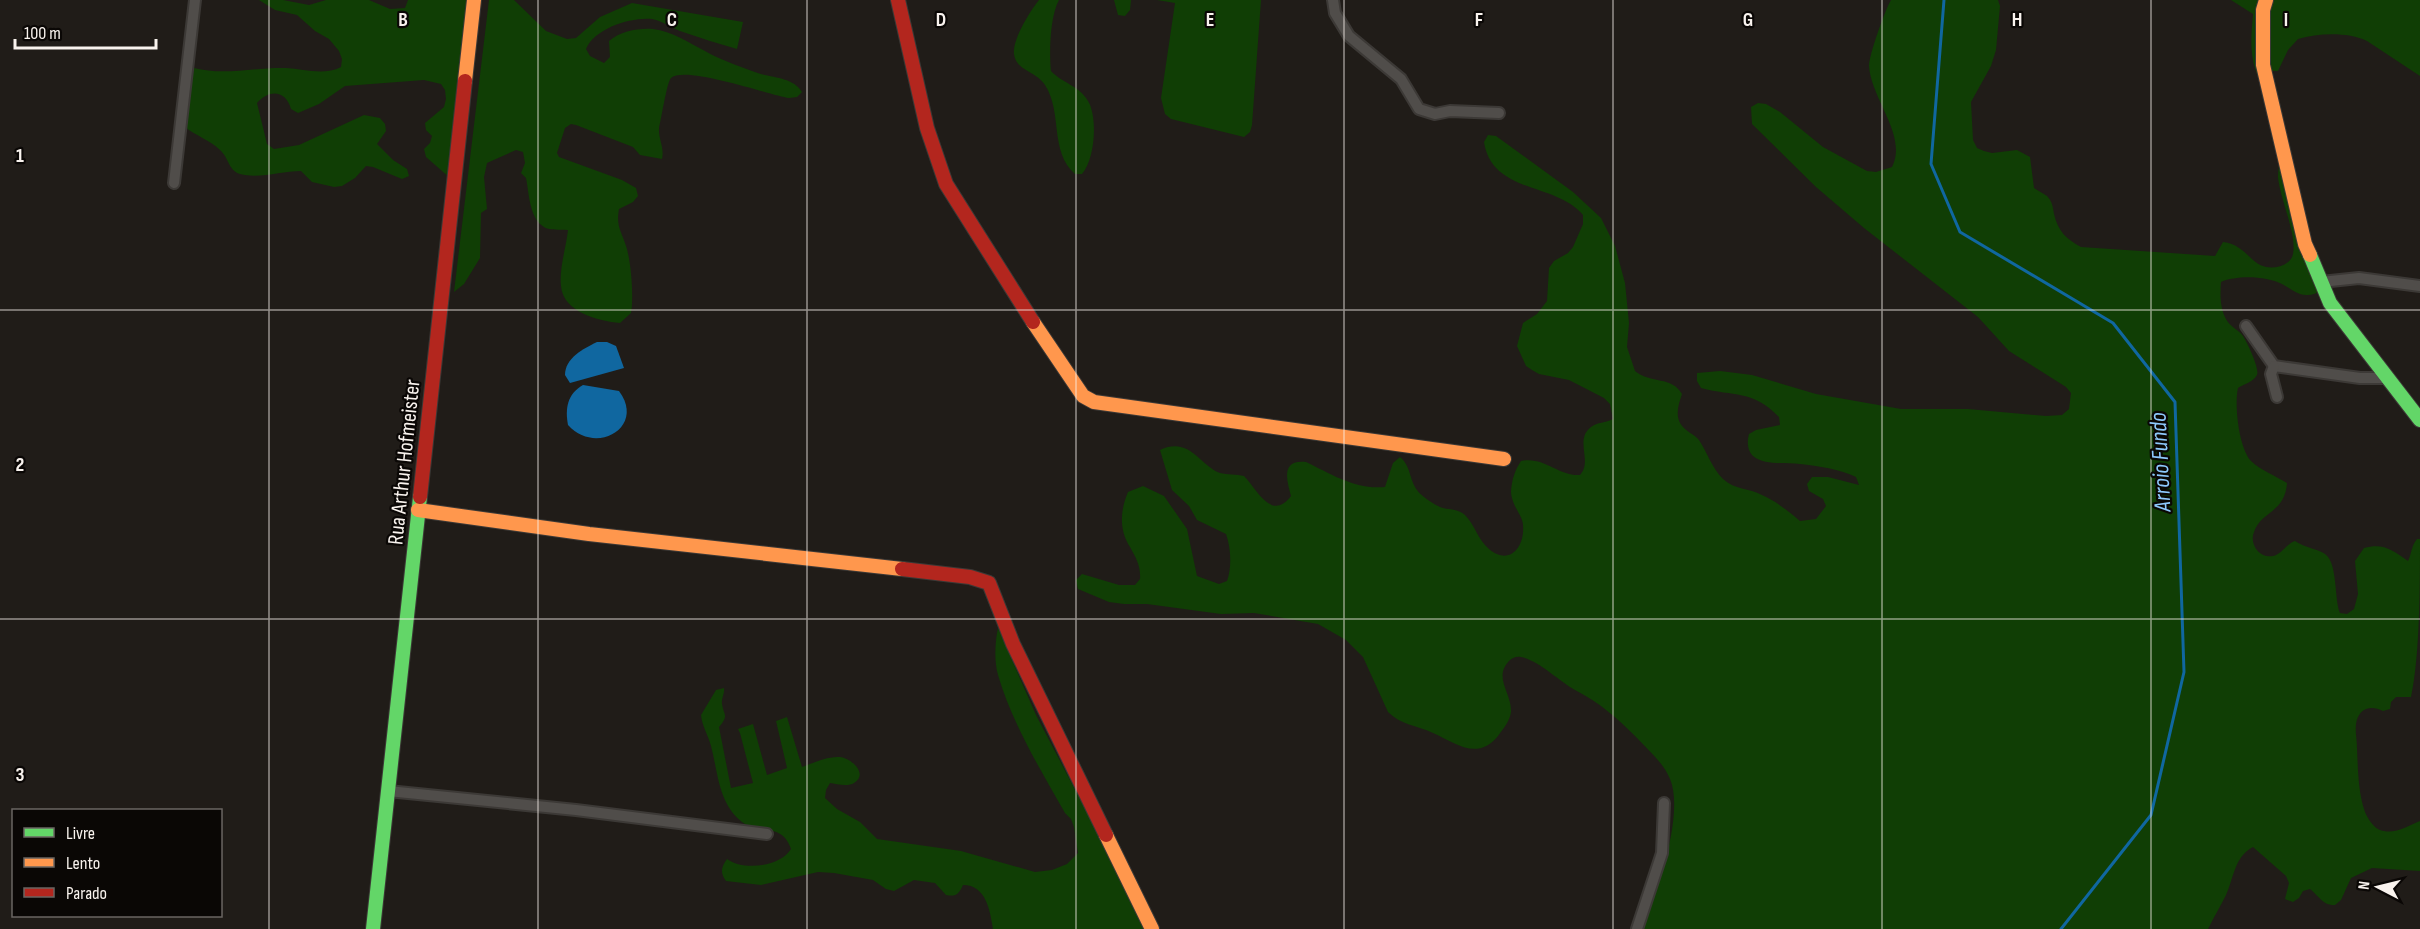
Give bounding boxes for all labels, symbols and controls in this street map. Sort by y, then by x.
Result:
text: B [398,8,408,32]
text: C [667,8,677,32]
text: D [936,8,946,32]
text: E [1206,8,1214,32]
text: F [1475,8,1483,32]
text: G [1743,8,1753,32]
text: H [2012,8,2022,32]
text: I [2284,8,2288,32]
scale bar [15,12,156,50]
text: 100 m [24,23,61,44]
text: 1 [16,144,24,168]
street label: Rua Arthur Hofmeister [382,378,427,546]
water label: Arroio Fundo [2143,411,2178,513]
text: 2 [16,453,24,477]
text: 3 [16,763,25,787]
legend [12,809,222,917]
text: Livre [66,823,95,844]
text: Lento [66,853,100,874]
north arrow [2348,857,2408,917]
text: N [2355,880,2375,891]
text: Parado [66,883,107,904]

